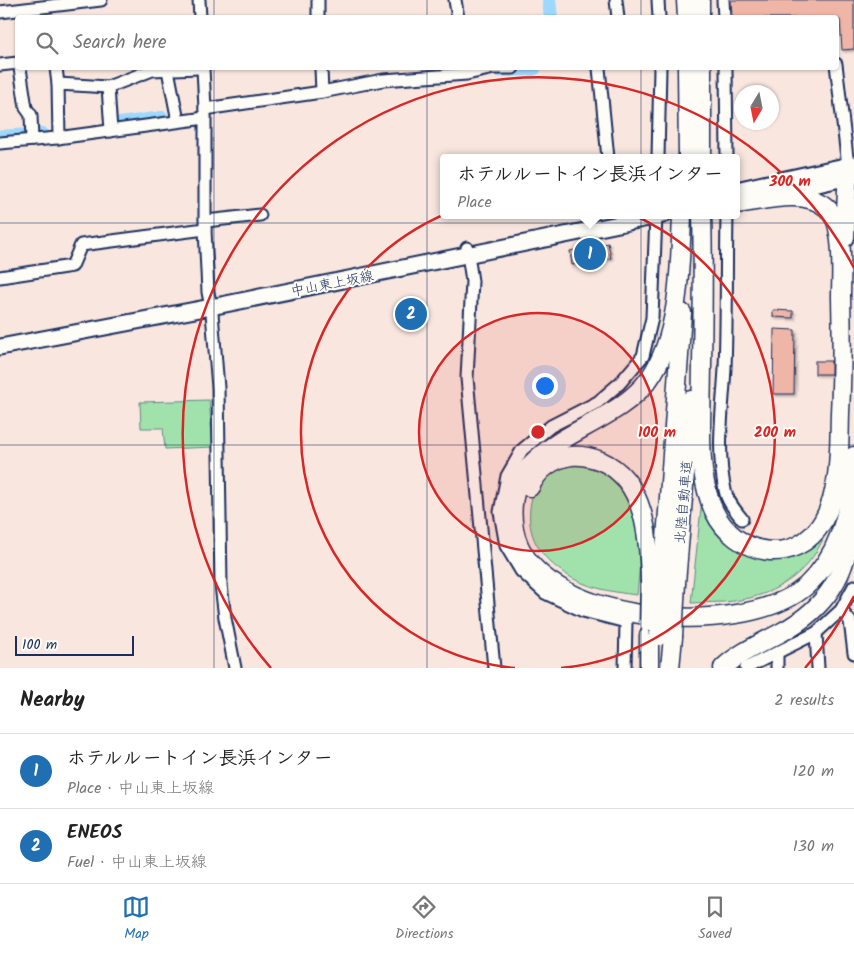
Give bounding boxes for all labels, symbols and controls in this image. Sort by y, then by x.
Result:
search box [15,15,839,70]
text: Search here [73,28,167,58]
icon: search [33,29,61,57]
north arrow [734,85,779,130]
popup [440,154,740,219]
text: ホテルルートイン長浜インター [457,160,723,190]
text: 300 m [768,170,811,194]
text: Place [457,190,492,215]
pin: 1 [574,235,606,273]
street label: 中山東上坂線 [289,265,376,303]
pin: 2 [395,295,427,333]
your location [532,373,558,399]
text: 100 m [638,421,676,445]
text: 200 m [754,421,796,445]
centre of rings [529,423,547,441]
street label: 北陸自動車道 [669,459,699,545]
scale bar [15,633,134,656]
text: 100 m [22,634,57,656]
text: Nearby [20,684,85,717]
text: 2 results [774,688,834,713]
text: ホテルルートイン長浜インター [67,744,333,774]
text: 1 [34,759,38,784]
text: 120 m [793,759,834,784]
text: Place · 中山東上坂線 [67,776,214,801]
text: ENEOS [67,818,122,848]
text: 2 [31,834,41,859]
text: 130 m [793,834,834,859]
text: Fuel · 中山東上坂線 [67,850,207,875]
tab: Map [122,893,150,945]
tab: Directions [395,893,453,945]
tab: Saved [698,893,732,945]

